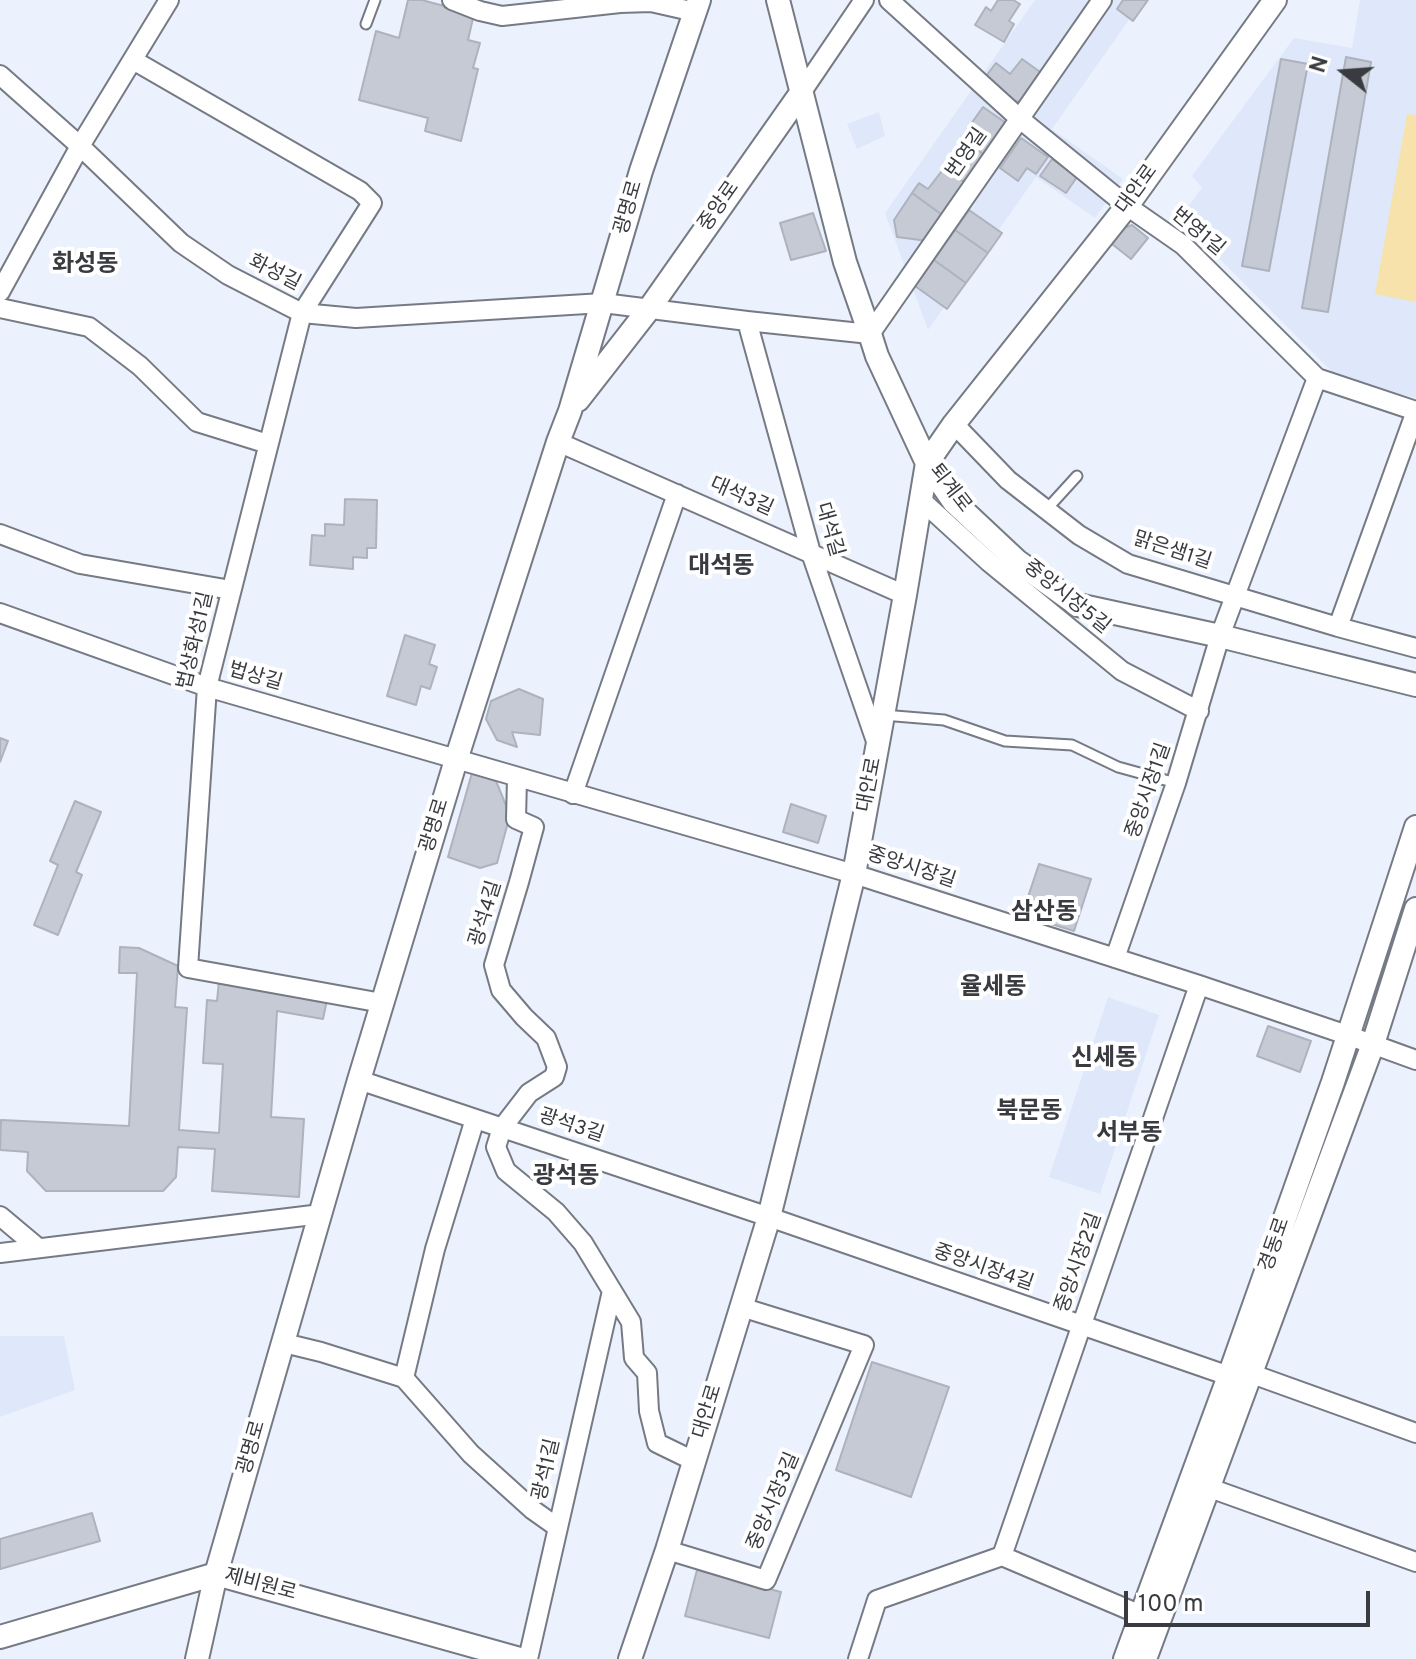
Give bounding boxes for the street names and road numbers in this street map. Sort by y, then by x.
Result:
street label: 번영길 [942,125,994,183]
street label: 대안로 [1112,161,1164,219]
street label: 광명로 [611,178,649,238]
street label: 중앙로 [694,178,746,236]
street label: 번영1길 [1165,204,1229,262]
street label: 화성길 [244,251,304,297]
street label: 퇴계로 [923,460,975,518]
street label: 대석3길 [705,473,777,523]
street label: 대석길 [809,500,847,560]
street label: 맑은샘1길 [1130,528,1214,576]
street label: 중앙시장5길 [1018,556,1114,640]
street label: 법상화성1길 [174,590,220,692]
street label: 법상길 [225,659,285,697]
street label: 중앙시장1길 [1122,740,1178,842]
street label: 대안로 [854,756,888,814]
street label: 광명로 [416,796,456,856]
street label: 중앙시장길 [864,843,958,895]
street label: 광석4길 [466,878,508,950]
street label: 광석3길 [535,1105,607,1149]
street label: 중앙시장2길 [1052,1210,1108,1316]
street label: 경동로 [1256,1215,1296,1275]
street label: 중앙시장4길 [930,1241,1036,1297]
street label: 대안로 [689,1382,729,1442]
street label: 광명로 [234,1418,272,1478]
street label: 광석1길 [529,1437,567,1503]
street label: 중앙시장3길 [744,1449,806,1555]
street label: 제비원로 [221,1565,299,1607]

